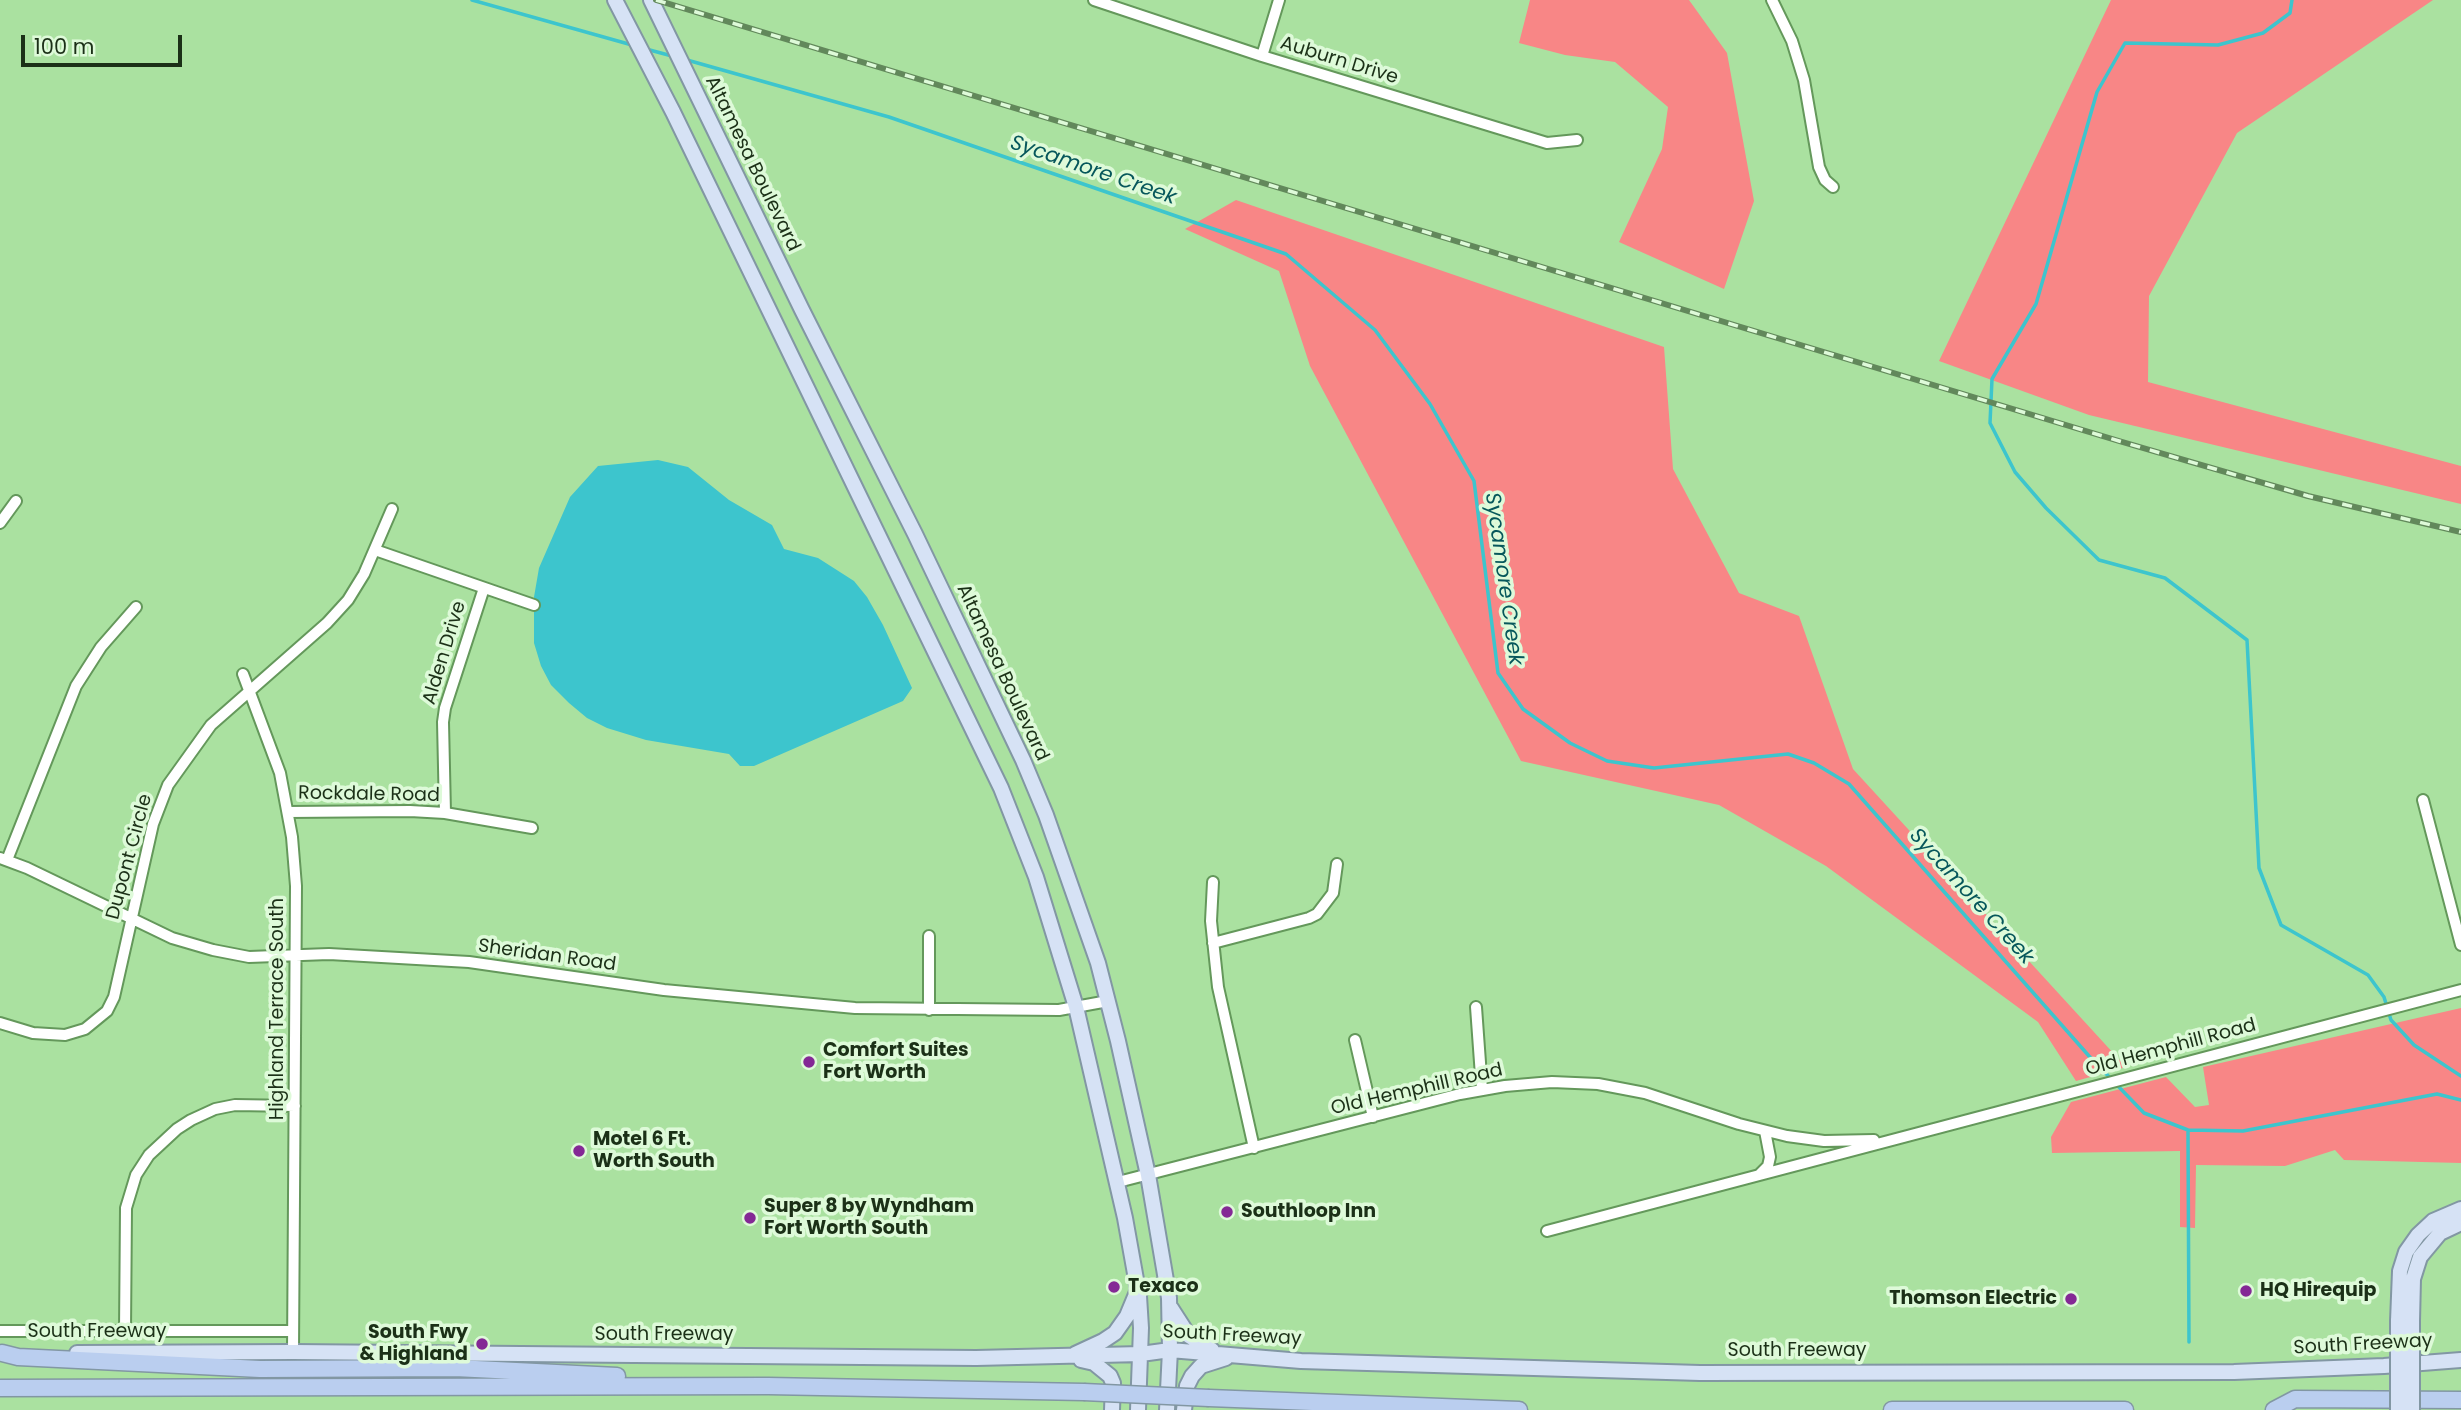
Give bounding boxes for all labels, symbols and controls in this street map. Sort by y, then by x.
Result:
scale bar [24,21,186,65]
text: 100 m [34,32,94,61]
street label: Auburn Drive [1277,32,1401,90]
street label: Altamesa Boulevard [700,73,804,255]
water label: Sycamore Creek [1007,131,1179,211]
water label: Sycamore Creek [1478,491,1528,667]
street label: Altamesa Boulevard [951,581,1053,765]
street label: Alden Drive [418,599,472,707]
street label: Rockdale Road [298,782,440,808]
street label: Dupont Circle [102,792,158,922]
water label: Sycamore Creek [1903,824,2039,970]
street label: Highland Terrace South [267,898,289,1120]
street label: Sheridan Road [477,935,617,977]
street label: Old Hemphill Road [2083,1014,2259,1082]
place label: Comfort Suites Fort Worth [823,1040,969,1084]
marker: Comfort Suites Fort Worth [801,1054,817,1070]
street label: Old Hemphill Road [1329,1059,1505,1121]
place label: Motel 6 Ft. Worth South [593,1129,715,1173]
marker: Motel 6 Ft. Worth South [571,1143,587,1159]
place label: Super 8 by Wyndham Fort Worth South [764,1196,974,1240]
place label: Southloop Inn [1241,1201,1376,1223]
marker: Southloop Inn [1219,1204,1235,1220]
marker: Super 8 by Wyndham Fort Worth South [742,1210,758,1226]
place label: Texaco [1128,1276,1199,1298]
marker: Texaco [1106,1279,1122,1295]
place label: HQ Hirequip [2260,1280,2376,1302]
marker: HQ Hirequip [2238,1283,2254,1299]
place label: Thomson Electric [1889,1288,2057,1310]
marker: Thomson Electric [2063,1291,2079,1307]
street label: South Freeway [28,1321,166,1343]
street label: South Freeway [1162,1321,1302,1351]
place label: South Fwy & Highland [359,1322,468,1366]
street label: South Freeway [595,1324,733,1346]
street label: South Freeway [2293,1330,2433,1360]
marker: South Fwy & Highland [474,1336,490,1352]
street label: South Freeway [1728,1340,1866,1362]

